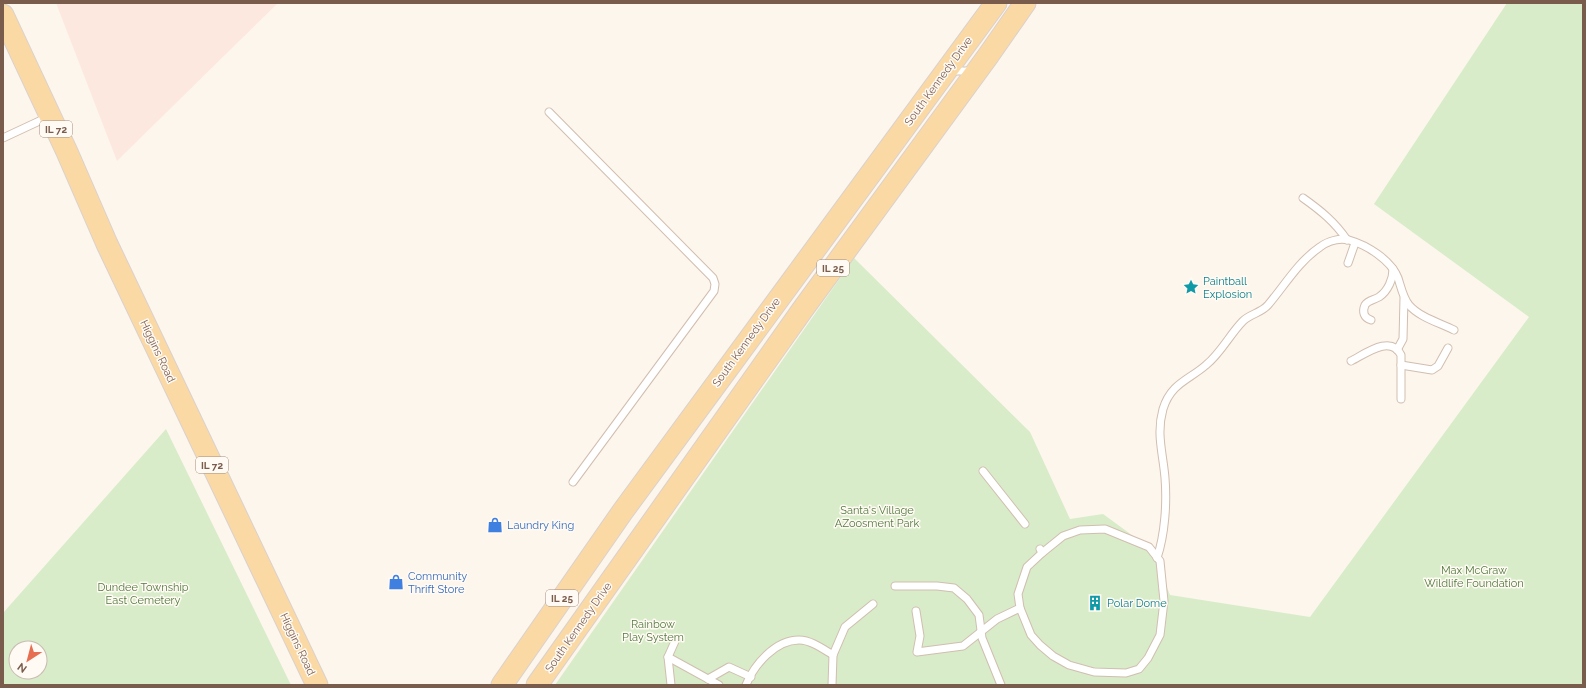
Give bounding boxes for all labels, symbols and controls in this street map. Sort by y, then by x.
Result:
street label: South Kennedy Drive [902,34,975,128]
road number: IL 72 [40,121,72,137]
road number: IL 25 [817,260,849,276]
place label: Paintball Explosion [1203,275,1252,301]
place icon: Paintball Explosion [1182,278,1200,296]
street label: South Kennedy Drive [710,295,783,389]
street label: Higgins Road [137,318,178,385]
road number: IL 72 [196,457,228,473]
park label: Santa's Village AZoosment Park [835,504,919,530]
shop icon: Laundry King [486,516,504,534]
place label: Laundry King [507,519,574,532]
park label: Max McGraw Wildlife Foundation [1424,564,1524,590]
place label: Community Thrift Store [408,570,467,596]
shop icon: Community Thrift Store [387,573,405,591]
street label: South Kennedy Drive [542,579,615,675]
park label: Dundee Township East Cemetery [97,581,189,607]
road number: IL 25 [546,590,578,606]
building icon: Polar Dome [1086,594,1104,612]
place label: Polar Dome [1107,597,1167,610]
street label: Higgins Road [277,611,318,678]
park label: Rainbow Play System [622,618,684,644]
north arrow [8,640,48,680]
text: N [15,660,30,675]

